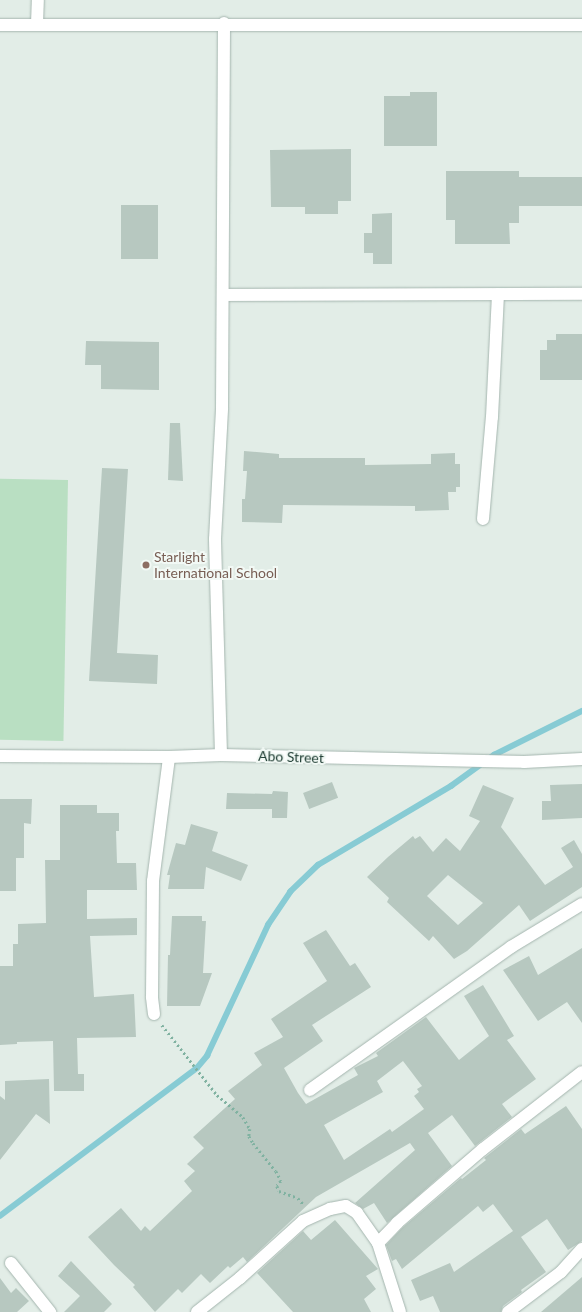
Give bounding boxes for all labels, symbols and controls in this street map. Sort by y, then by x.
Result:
place label: Starlight International School [154,549,277,582]
marker: Starlight International School [141,560,151,570]
street label: Abo Street [258,747,324,767]

